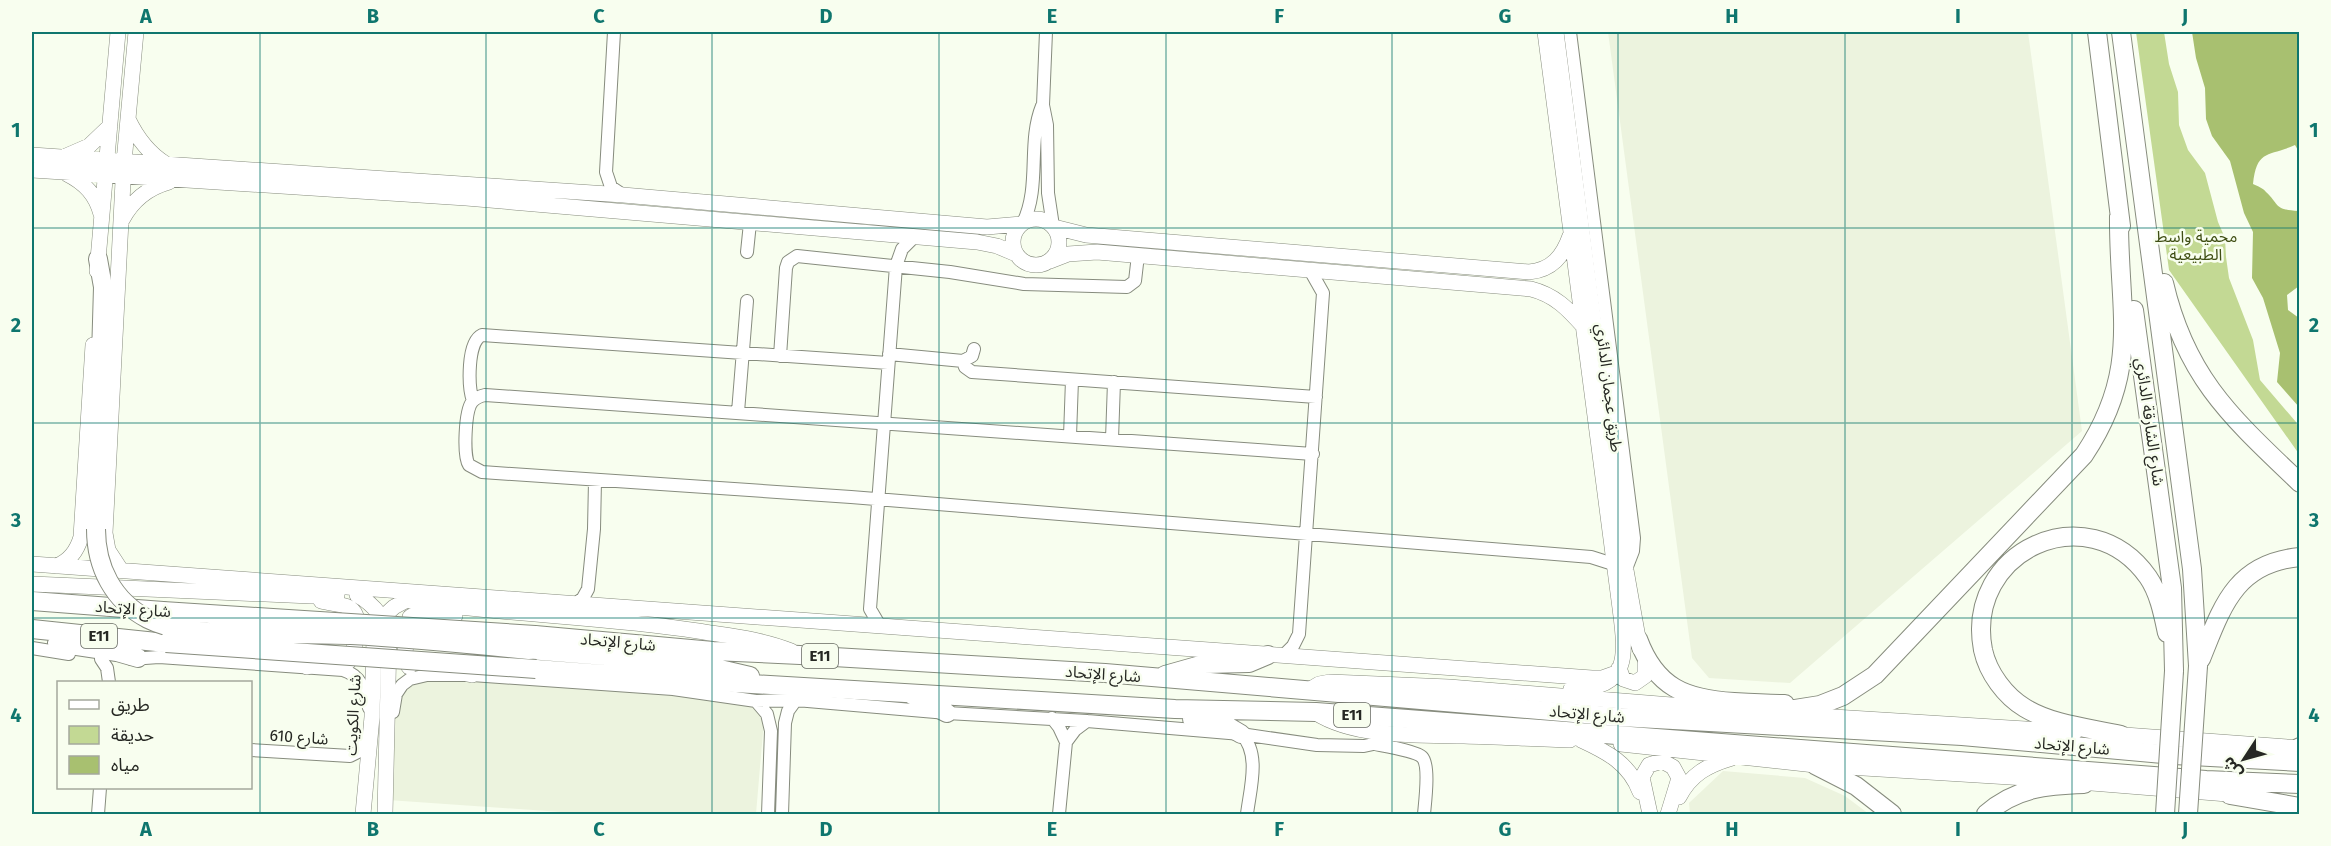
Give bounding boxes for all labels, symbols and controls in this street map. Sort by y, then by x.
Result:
text: A [139,4,153,28]
text: B [367,4,379,28]
text: C [593,4,605,28]
text: D [819,4,833,28]
text: E [1047,4,1057,28]
text: F [1274,4,1284,28]
text: G [1499,4,1511,28]
text: H [1725,4,1739,28]
text: I [1955,4,1961,28]
text: J [2181,4,2188,28]
text: 1 [11,118,21,142]
text: 1 [2309,118,2319,142]
park label: محمية واسط الطبيعية [2155,227,2237,264]
text: 2 [11,313,21,337]
text: 2 [2309,313,2319,337]
street label: طريق عجمان الدائري [1589,323,1626,454]
street label: شارع الشارقة الدائري [2129,357,2168,488]
text: 3 [10,508,21,532]
text: 3 [2308,508,2319,532]
street label: شارع الإتحاد [94,597,171,624]
road number: E11 [81,624,117,648]
street label: شارع الإتحاد [579,629,657,658]
road number: E11 [802,644,838,668]
street label: شارع الإتحاد [1064,662,1141,689]
street label: شارع الكويت [341,674,368,756]
legend [57,681,252,789]
text: طريق [111,694,150,716]
street label: شارع الإتحاد [1548,701,1626,730]
text: 4 [10,703,22,727]
road number: E11 [1334,703,1370,727]
text: 4 [2308,703,2320,727]
text: حديقة [111,724,154,746]
street label: شارع 610 [269,725,329,752]
north arrow [2214,729,2274,789]
street label: شارع الإتحاد [2033,733,2111,762]
text: ش [2218,753,2246,782]
text: مياه [111,754,140,776]
text: A [139,817,153,841]
text: B [367,817,379,841]
text: C [593,817,605,841]
text: D [819,817,833,841]
text: E [1047,817,1057,841]
text: F [1274,817,1284,841]
text: G [1499,817,1511,841]
text: H [1725,817,1739,841]
text: I [1955,817,1961,841]
text: J [2181,817,2188,841]

